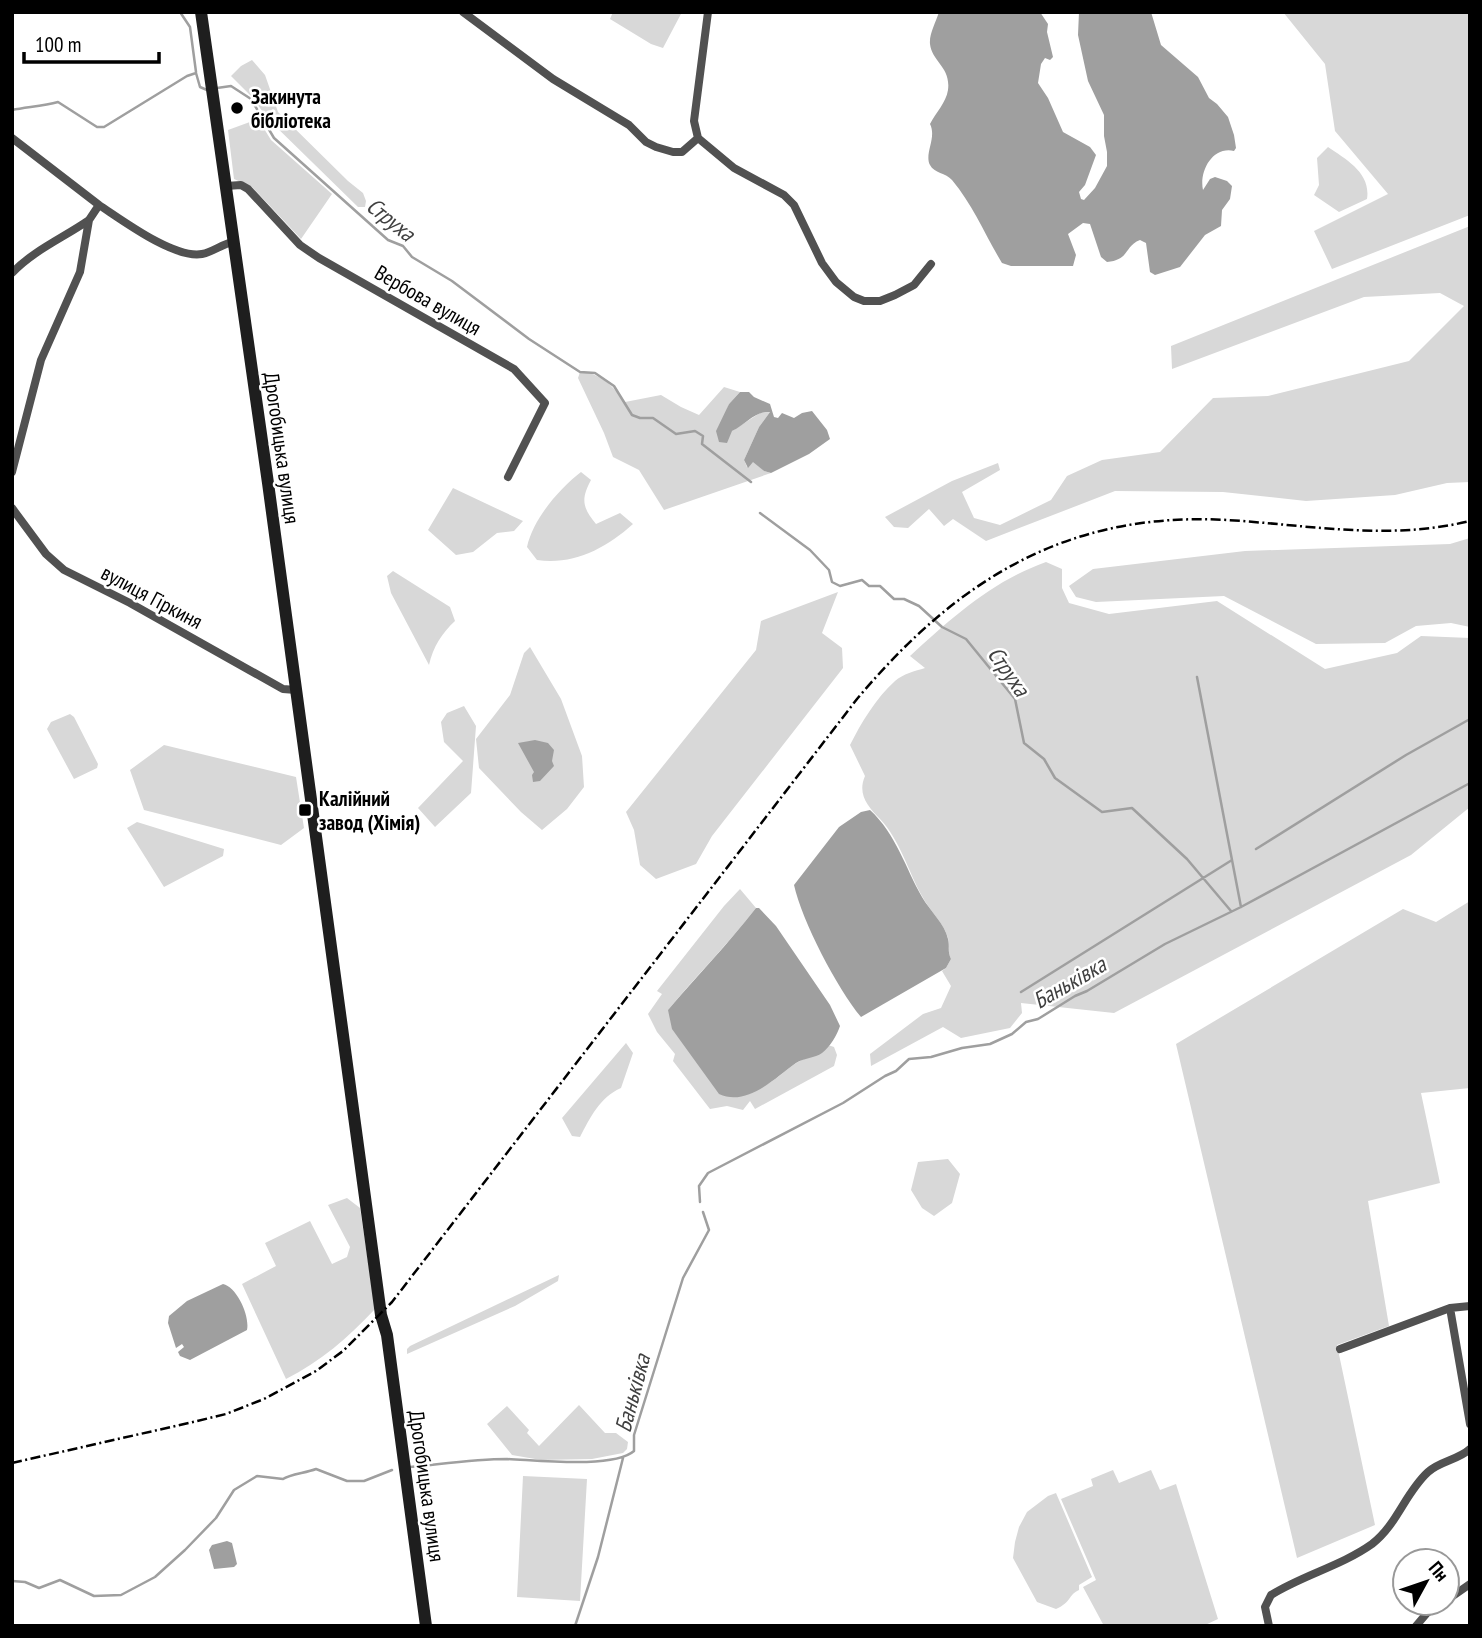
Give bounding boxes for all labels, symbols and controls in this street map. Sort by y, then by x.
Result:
scale bar [24,21,159,65]
text: 100 m [35,31,81,58]
place label: Закинута бібліотека [251,83,331,134]
marker: Закинута бібліотека [229,100,245,116]
water label: Струха [361,191,422,248]
street label: Вербова вулиця [370,259,486,341]
street label: Дрогобицька вулиця [258,371,306,525]
street label: вулиця Гіркиня [97,559,207,635]
water label: Струха [982,641,1037,703]
place label: Калійний завод (Хімія) [319,785,420,836]
marker: Калійний завод (Хімія) [297,802,313,818]
water label: Баньківка [1027,949,1112,1014]
water label: Баньківка [608,1349,657,1435]
street label: Дрогобицька вулиця [403,1409,451,1563]
north arrow [1391,1547,1461,1617]
text: Пн [1424,1556,1454,1586]

